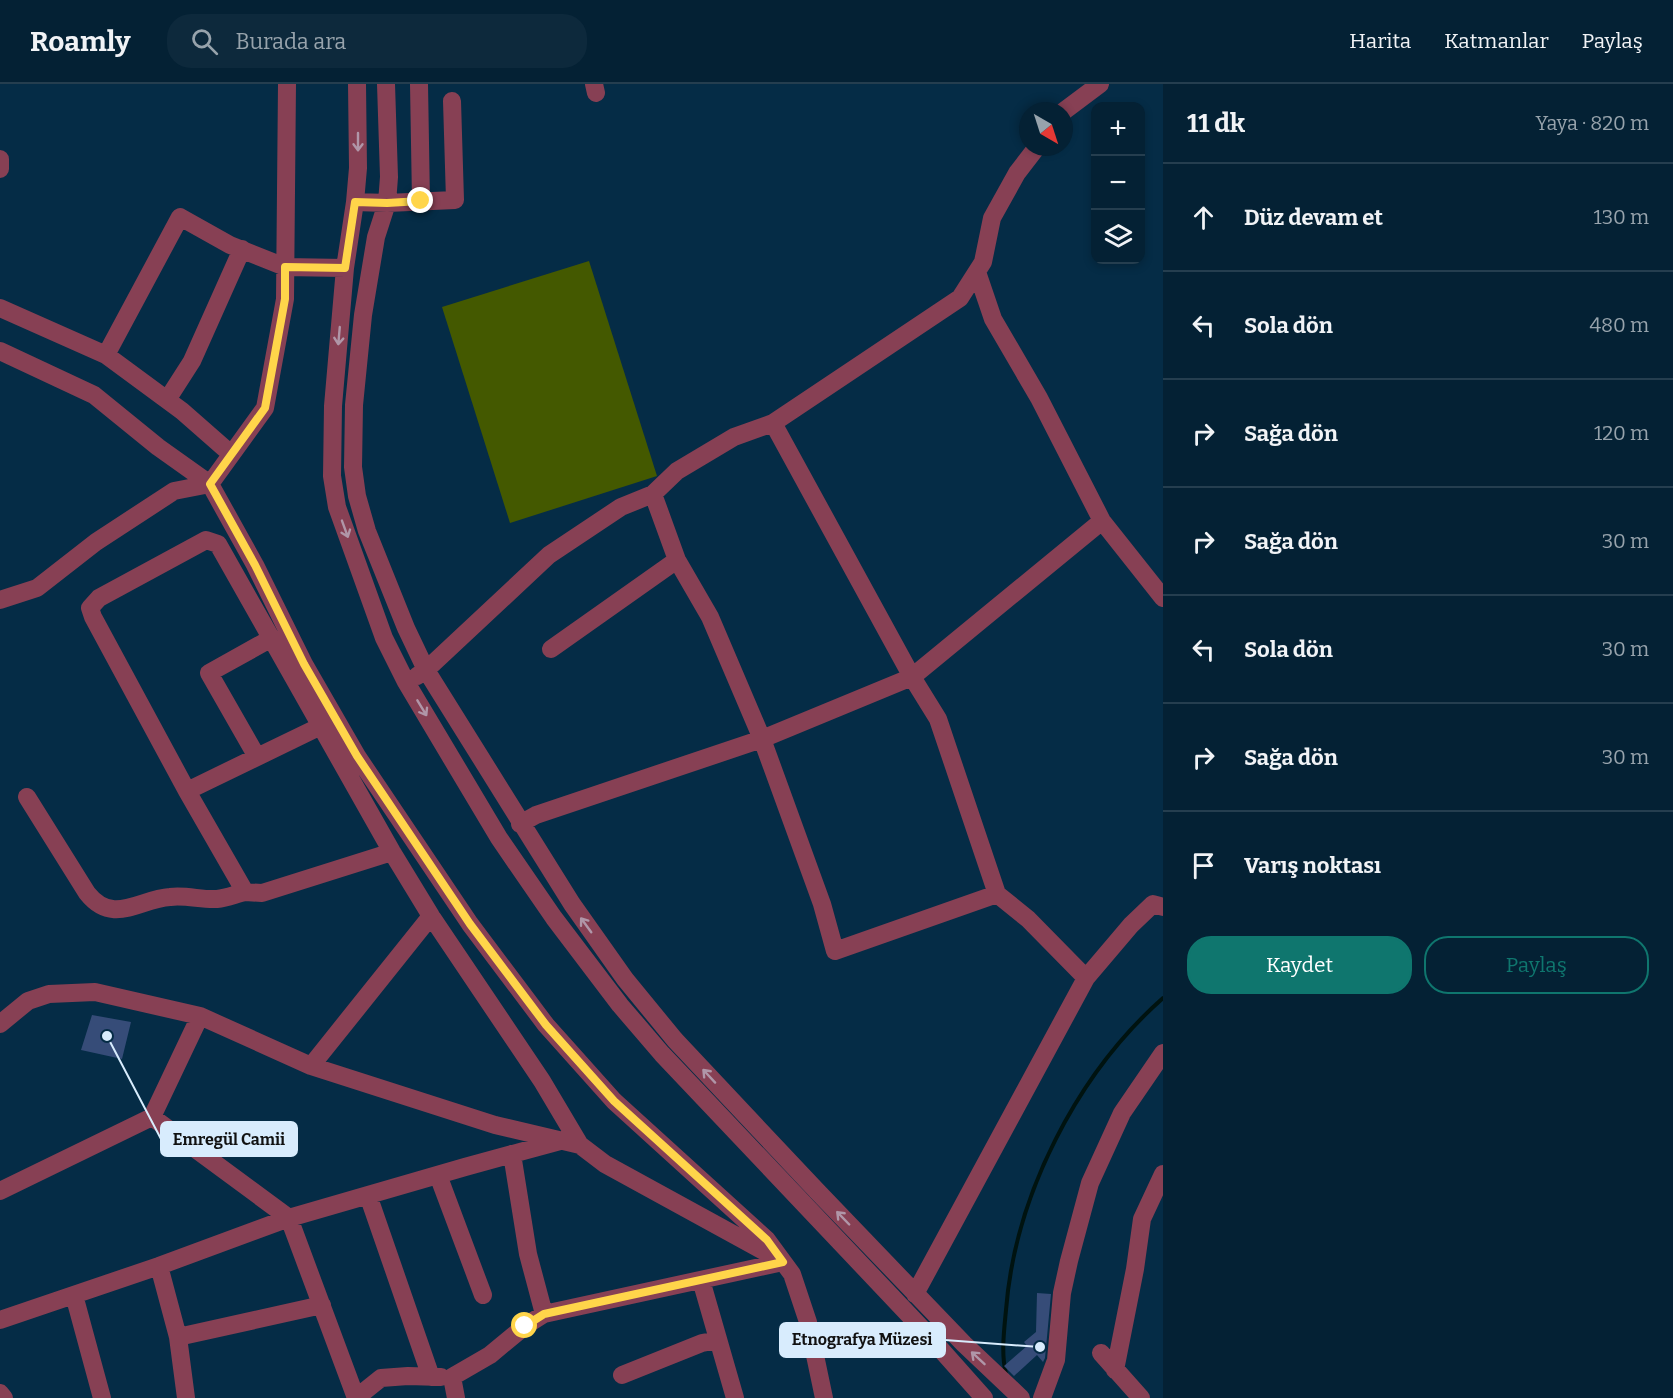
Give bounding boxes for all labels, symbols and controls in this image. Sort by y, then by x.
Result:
search box [167,14,587,68]
text: Roamly [30,25,131,58]
icon: search [188,25,221,58]
text: Burada ara [236,28,346,55]
text: Harita [1349,28,1411,54]
text: Katmanlar [1444,28,1549,54]
text: Paylaş [1582,28,1643,54]
north arrow [1019,102,1073,156]
map controls [1091,102,1145,264]
button: + [1091,102,1145,156]
text: 11 dk [1187,108,1245,139]
text: Yaya · 820 m [1536,111,1649,135]
one-way arrow [352,132,363,152]
button: − [1091,156,1145,210]
route end [407,187,433,213]
icon: ahead [1187,201,1220,234]
text: Düz devam et [1244,204,1383,231]
text: 130 m [1594,205,1649,229]
button: layers [1091,210,1145,264]
icon: left [1187,309,1220,342]
text: Sola dön [1244,312,1333,339]
text: 480 m [1589,313,1649,337]
one-way arrow [333,326,344,346]
icon: right [1187,417,1220,450]
text: Sağa dön [1244,420,1338,447]
text: 120 m [1594,421,1649,445]
one-way arrow [340,519,351,538]
icon: right [1187,525,1220,558]
text: Sağa dön [1244,528,1338,555]
text: 30 m [1602,529,1649,553]
icon: left [1187,633,1220,666]
text: Sola dön [1244,636,1333,663]
text: 30 m [1602,637,1649,661]
one-way arrow [416,699,428,716]
icon: right [1187,741,1220,774]
text: Sağa dön [1244,744,1338,771]
text: 30 m [1602,745,1649,769]
icon: arrive [1187,849,1220,882]
text: Varış noktası [1244,852,1381,879]
one-way arrow [580,917,592,934]
button: Kaydet [1187,936,1412,994]
button: Paylaş [1424,936,1649,994]
one-way arrow [702,1069,716,1084]
callout: Emregül Camii [161,1122,297,1156]
text: Emregül Camii [173,1130,285,1149]
one-way arrow [835,1211,850,1226]
route start [511,1312,537,1338]
callout: Etnografya Müzesi [780,1323,945,1357]
text: Etnografya Müzesi [792,1330,932,1349]
one-way arrow [971,1351,986,1365]

